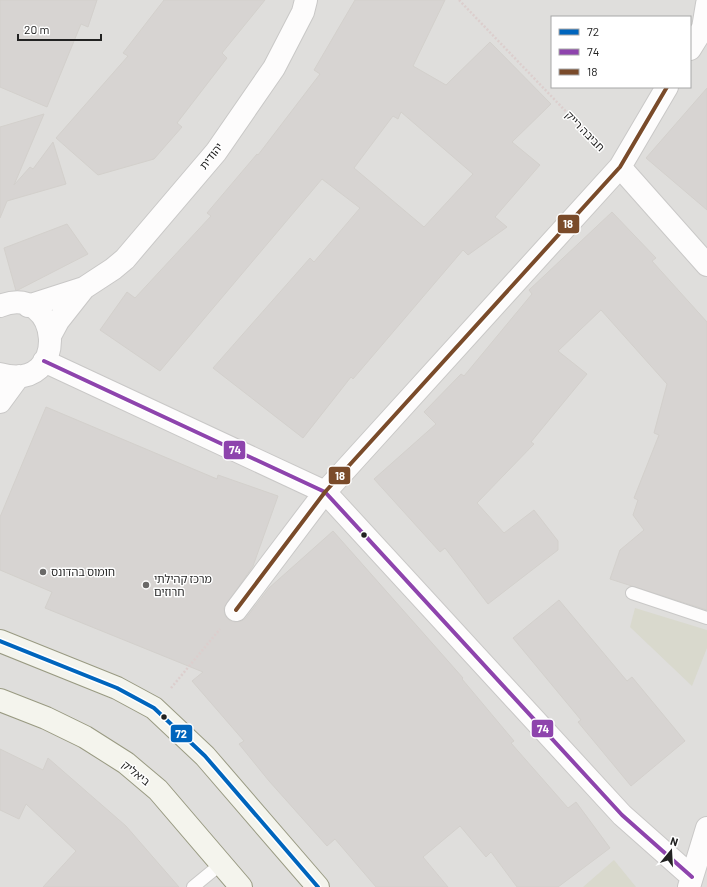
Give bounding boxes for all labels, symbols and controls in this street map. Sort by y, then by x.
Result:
scale bar [18,16,101,42]
legend [551,16,691,88]
text: 20 m [24,22,50,36]
text: 72 [587,24,599,38]
text: 74 [587,44,599,58]
text: 18 [587,64,597,78]
street label: חביבה רייק [563,108,608,153]
street label: יהודית [196,140,225,171]
line badge: 18 [557,214,580,234]
text: 18 [563,217,573,230]
line badge: 74 [223,440,246,460]
text: 74 [229,443,241,456]
line badge: 18 [328,466,351,485]
text: 18 [335,469,345,482]
unlabelled marker [359,530,369,540]
place label: חומוס בהדונס [51,565,115,578]
marker: חומוס בהדונס [38,567,48,577]
place label: מרכז קהילתי חרוזים [154,572,212,598]
marker: מרכז קהילתי חרוזים [141,580,151,590]
unlabelled marker [159,712,169,722]
line badge: 74 [531,719,554,738]
text: 74 [537,722,549,735]
line badge: 72 [170,724,193,743]
text: 72 [175,727,187,740]
street label: ביאליק [120,757,153,788]
north arrow [651,831,691,871]
text: N [669,834,680,848]

